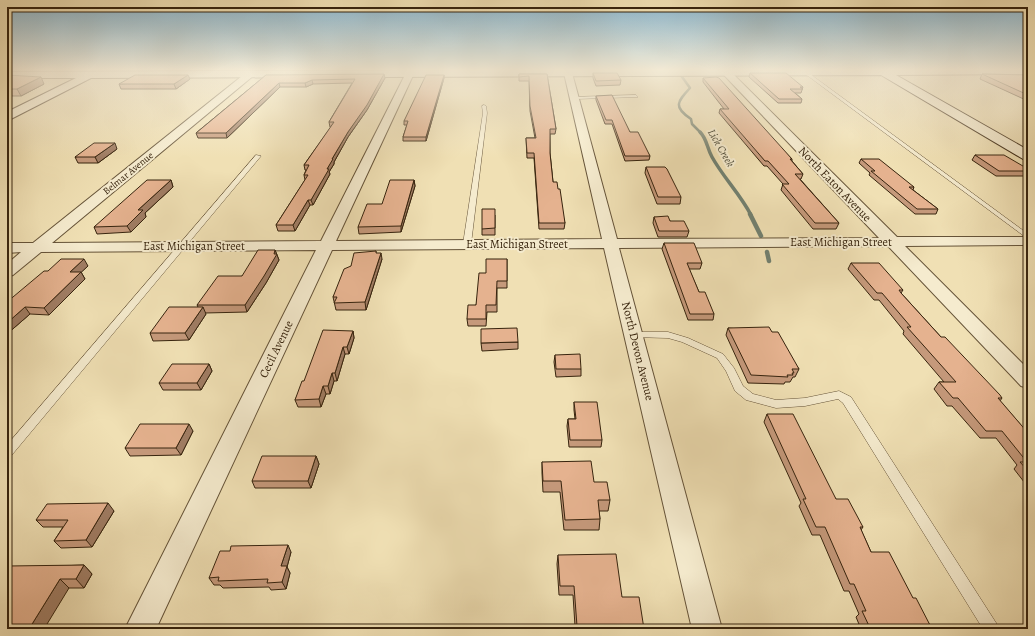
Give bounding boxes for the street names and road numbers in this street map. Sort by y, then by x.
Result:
street label: North Eaton Avenue [795,143,875,225]
street label: Belmar Avenue [100,148,156,197]
street label: East Michigan Street [790,234,892,250]
street label: East Michigan Street [466,236,568,252]
street label: East Michigan Street [143,238,245,254]
street label: North Devon Avenue [618,300,658,402]
street label: Cecil Avenue [255,318,297,380]

